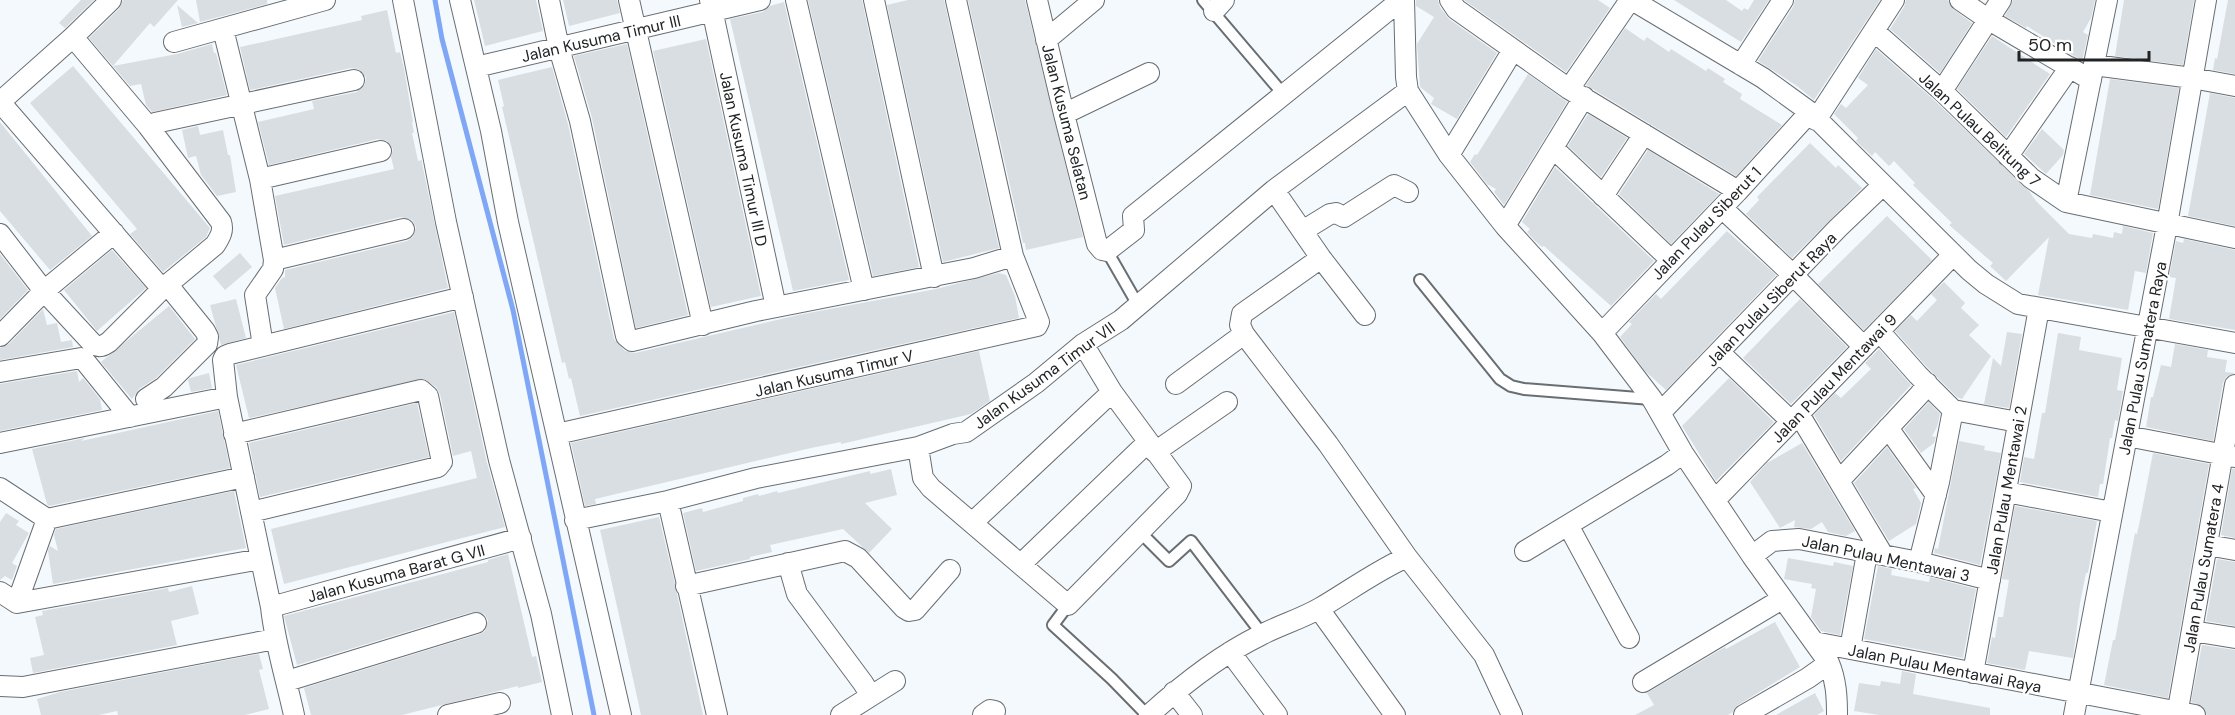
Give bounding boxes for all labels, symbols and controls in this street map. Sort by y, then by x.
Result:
street label: Jalan Kusuma Timur III [519,10,683,67]
scale bar [2019,24,2150,62]
text: 50 m [2028,33,2072,57]
street label: Jalan Kusuma Selatan [1037,42,1096,202]
street label: Jalan Pulau Belitung 7 [1914,67,2045,191]
street label: Jalan Kusuma Timur III D [715,70,772,248]
street label: Jalan Pulau Siberut 1 [1647,162,1766,284]
street label: Jalan Pulau Siberut Raya [1702,228,1841,371]
street label: Jalan Pulau Sumatera Raya [2113,260,2172,457]
street label: Jalan Pulau Mentawai 9 [1767,309,1902,447]
street label: Jalan Kusuma Timur VII [969,317,1119,434]
street label: Jalan Kusuma Timur V [753,345,916,402]
street label: Jalan Pulau Mentawai 2 [1981,404,2032,576]
street label: Jalan Pulau Sumatera 4 [2178,482,2229,654]
street label: Jalan Pulau Mentawai 3 [1800,530,1972,587]
street label: Jalan Kusuma Barat G VII [305,540,487,607]
street label: Jalan Pulau Mentawai Raya [1846,639,2043,698]

